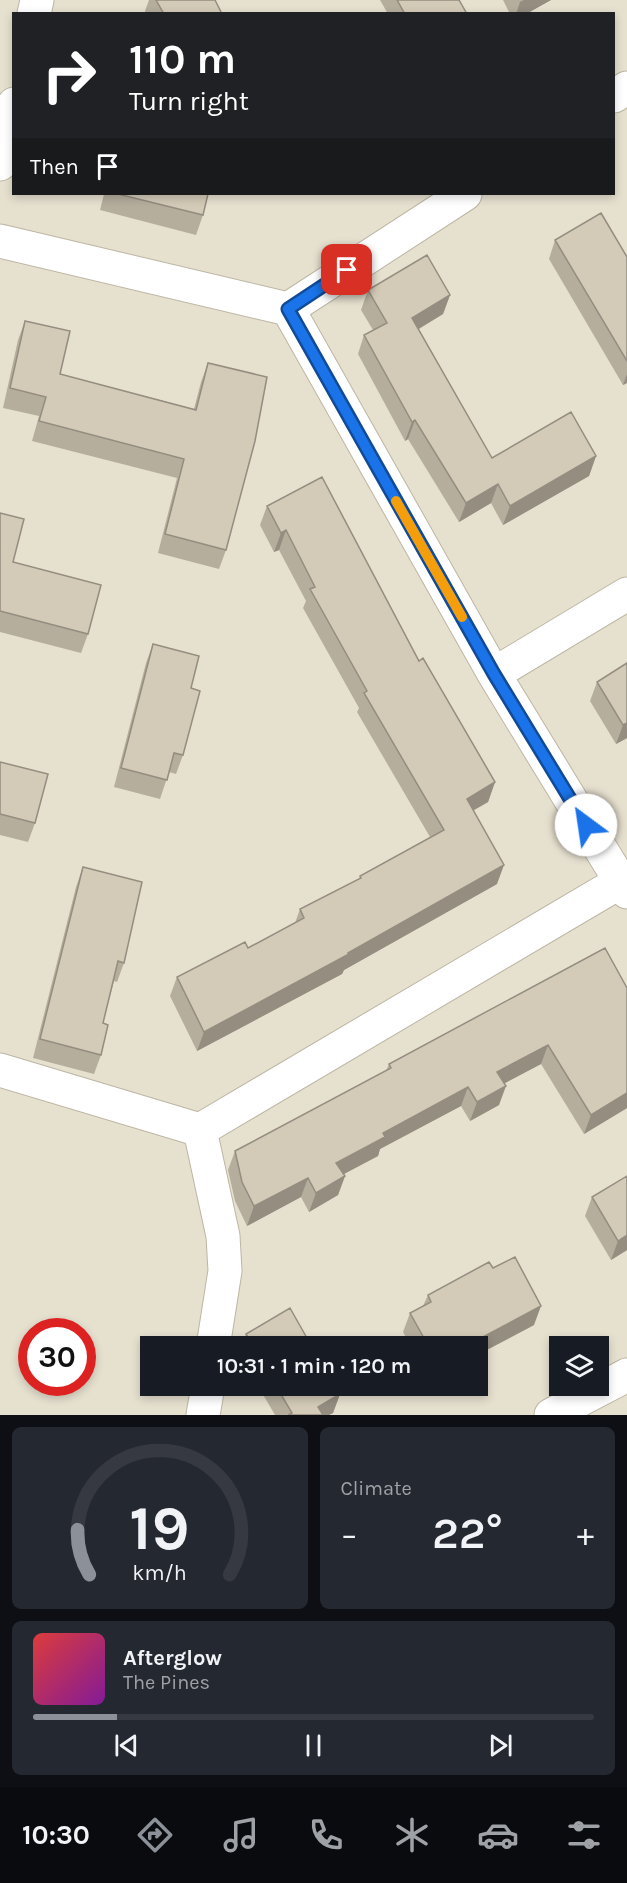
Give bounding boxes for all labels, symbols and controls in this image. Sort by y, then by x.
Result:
text: 110 m [129,34,236,84]
icon: right [30,36,108,114]
text: Turn right [129,85,249,117]
icon: arrive [91,150,124,183]
text: Then [30,154,79,180]
pin [321,244,372,295]
icon: arrive [330,253,363,286]
position arrow [554,793,618,857]
speed limit sign: 30 [18,1318,96,1396]
map controls [549,1336,609,1396]
button: layers [549,1336,609,1396]
text: 10:31 · 1 min · 120 m [217,1353,411,1379]
text: Climate [341,1477,412,1500]
text: 19 [130,1492,190,1565]
text: 22° [432,1507,503,1559]
text: − [341,1515,358,1553]
text: + [577,1515,594,1553]
text: km/h [133,1560,187,1585]
text: Afterglow [123,1645,222,1671]
text: The Pines [123,1671,210,1694]
icon: previous [110,1729,143,1762]
icon: pause [297,1729,330,1762]
icon: next [484,1729,517,1762]
icon: directions [134,1814,176,1856]
icon: music [220,1814,262,1856]
icon: phone [305,1814,347,1856]
icon: climate [391,1814,433,1856]
icon: car [477,1814,519,1856]
icon: filters [563,1814,605,1856]
text: 10:30 [22,1819,90,1851]

